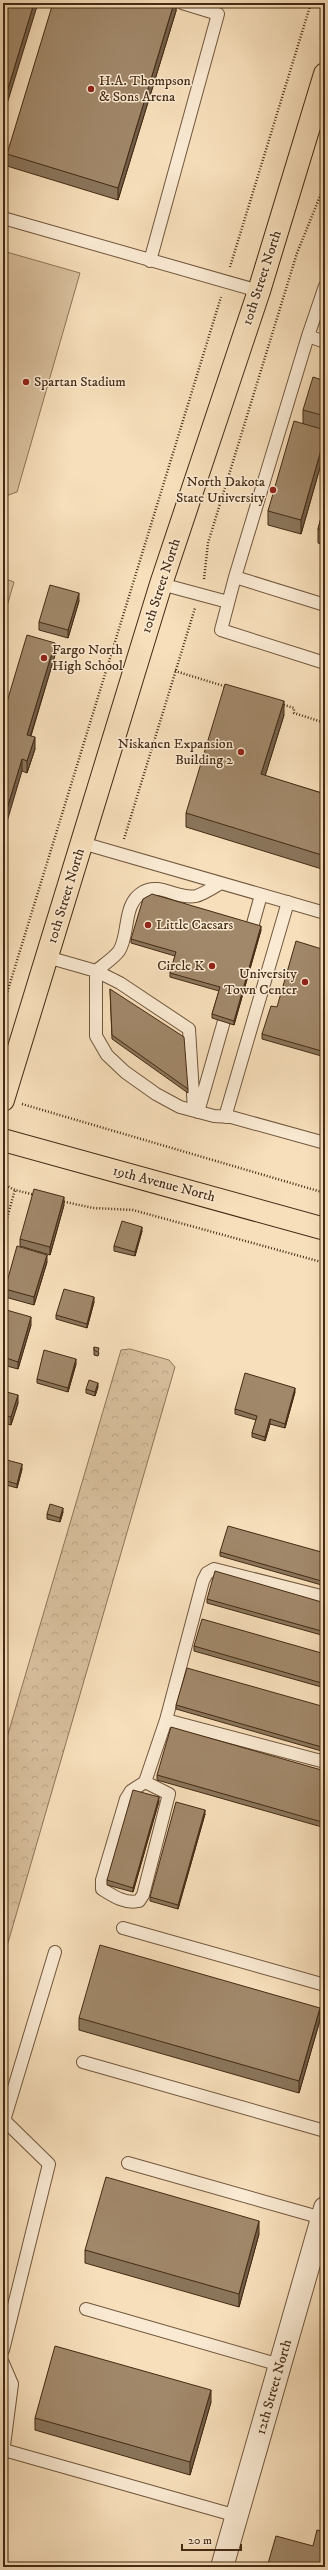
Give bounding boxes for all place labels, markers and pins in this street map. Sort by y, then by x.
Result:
place label: H.A. Thompson & Sons Arena [99,72,192,106]
marker: H.A. Thompson & Sons Arena [86,84,96,94]
place label: Spartan Stadium [34,373,126,391]
marker: Spartan Stadium [21,377,31,387]
place label: North Dakota State University [176,473,265,507]
marker: North Dakota State University [268,485,278,495]
place label: Fargo North High School [52,641,124,675]
marker: Fargo North High School [39,653,49,663]
place label: Niskanen Expansion Building 2 [118,735,234,769]
marker: Niskanen Expansion Building 2 [236,747,246,757]
place label: Little Caesars [156,916,233,934]
marker: Little Caesars [143,920,153,930]
place label: Circle K [157,957,204,975]
marker: Circle K [207,961,217,971]
place label: University Town Center [224,965,298,999]
marker: University Town Center [300,977,310,987]

